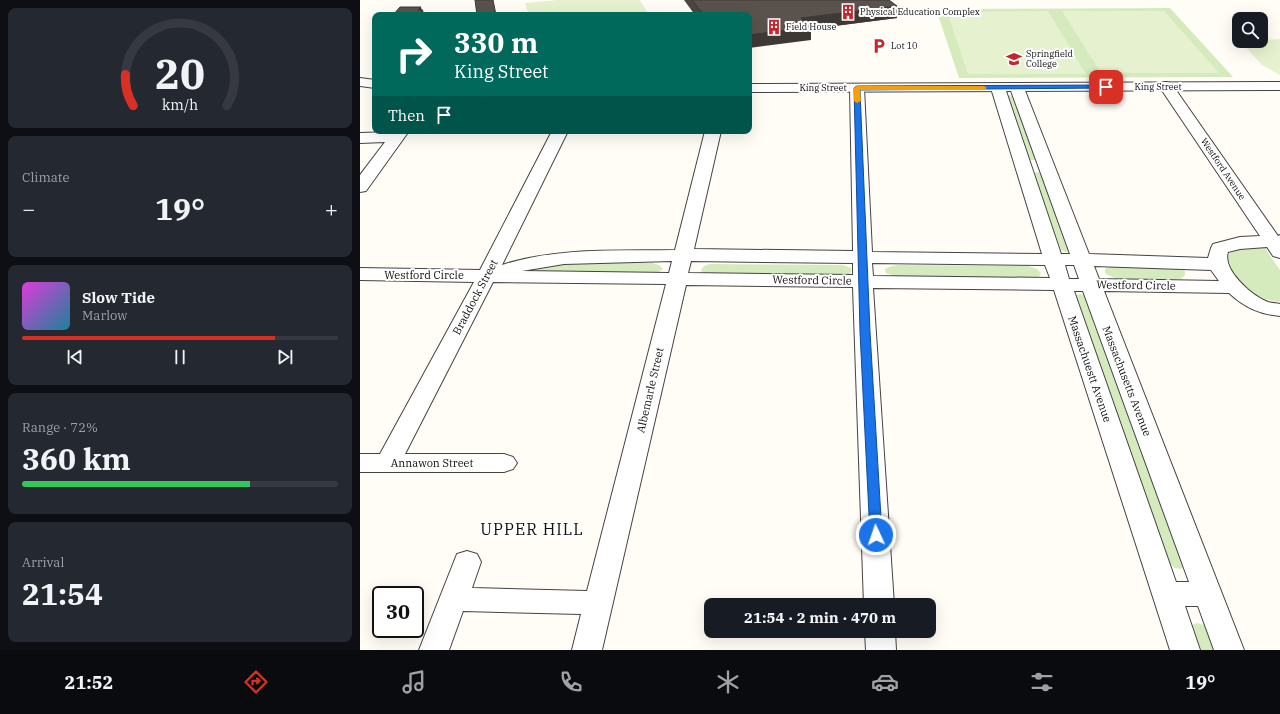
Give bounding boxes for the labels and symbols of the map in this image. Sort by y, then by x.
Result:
building icon: Physical Education Complex [839,3,857,21]
place label: Physical Education Complex [860,6,980,17]
building icon: Field House [765,18,783,36]
place label: Field House [786,21,836,32]
parking icon: Lot 10 [870,37,888,55]
place label: Lot 10 [891,40,918,51]
place label: Springfield College [1026,48,1073,69]
school or university icon: Springfield College [1005,50,1023,68]
pin [1089,70,1123,104]
street label: King Street [1134,81,1182,92]
street label: King Street [799,82,847,93]
street label: Westford Avenue [1199,136,1248,202]
street label: Braddock Street [449,257,501,337]
street label: Westford Circle [384,268,464,282]
street label: Westford Circle [772,272,852,288]
street label: Westford Circle [1096,277,1176,293]
street label: Massachuestt Avenue [1065,314,1115,424]
street label: Massachusetts Avenue [1099,324,1155,438]
street label: Albemarle Street [633,346,667,434]
street label: Annawon Street [391,456,473,470]
position arrow [855,514,897,556]
district label: UPPER HILL [480,519,584,539]
speed limit sign: 30 [372,586,424,638]

